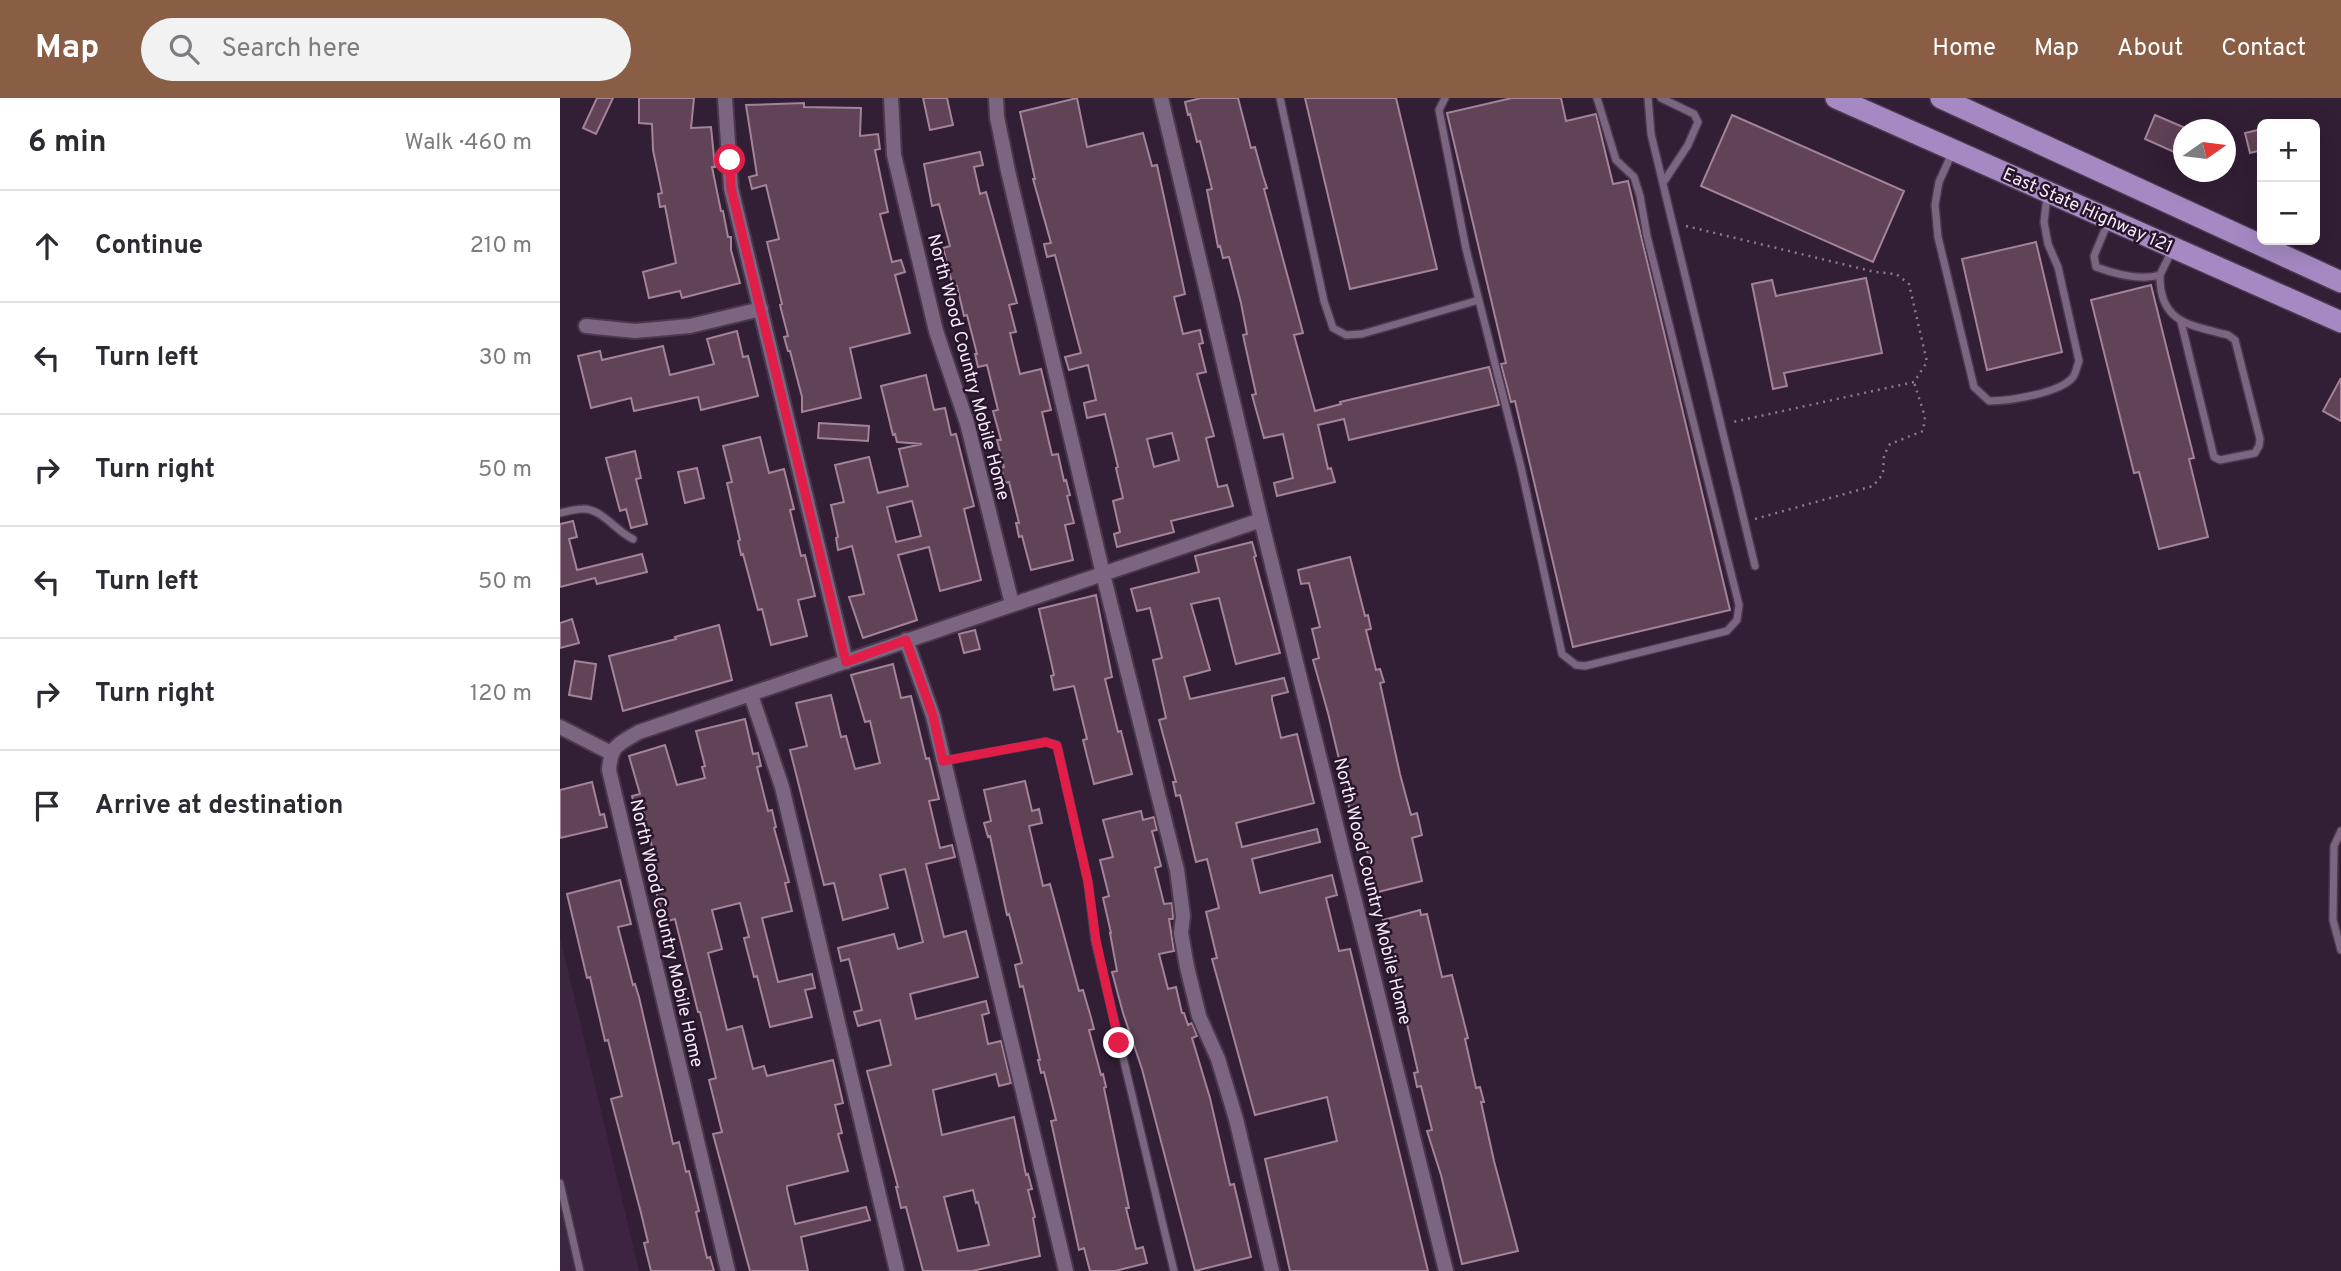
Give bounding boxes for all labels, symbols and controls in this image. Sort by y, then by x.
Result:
search box [141,18,631,81]
text: Map [35,28,99,70]
icon: search [165,30,203,68]
text: Search here [221,33,360,66]
text: Home [1932,34,1996,64]
text: Map [2034,34,2079,64]
text: About [2117,34,2183,64]
text: Contact [2221,34,2306,64]
north arrow [2173,119,2236,182]
map controls [2257,119,2320,245]
button: + [2257,119,2320,182]
text: 6 min [28,125,106,162]
text: Walk · 460 m [404,129,532,158]
route start [714,144,745,175]
street label: East State Highway 121 [1999,163,2176,259]
button: − [2257,182,2320,245]
icon: ahead [28,227,66,265]
text: Continue [95,230,203,263]
text: 210 m [470,232,532,261]
street label: North Wood Country Mobile Home [921,232,1014,503]
icon: left [28,339,66,377]
text: Turn left [95,342,199,375]
text: 30 m [479,344,532,373]
icon: right [28,451,66,489]
text: Turn right [95,454,215,487]
text: 50 m [478,456,532,485]
icon: left [28,563,66,601]
text: Turn left [95,566,199,599]
text: 50 m [478,568,532,597]
icon: right [28,675,66,713]
text: Turn right [95,678,215,711]
text: 120 m [470,680,532,709]
street label: North Wood Country Mobile Home [1327,755,1416,1027]
icon: arrive [28,787,66,825]
text: Arrive at destination [95,790,343,823]
street label: North Wood Country Mobile Home [623,797,708,1070]
route end [1103,1027,1134,1058]

